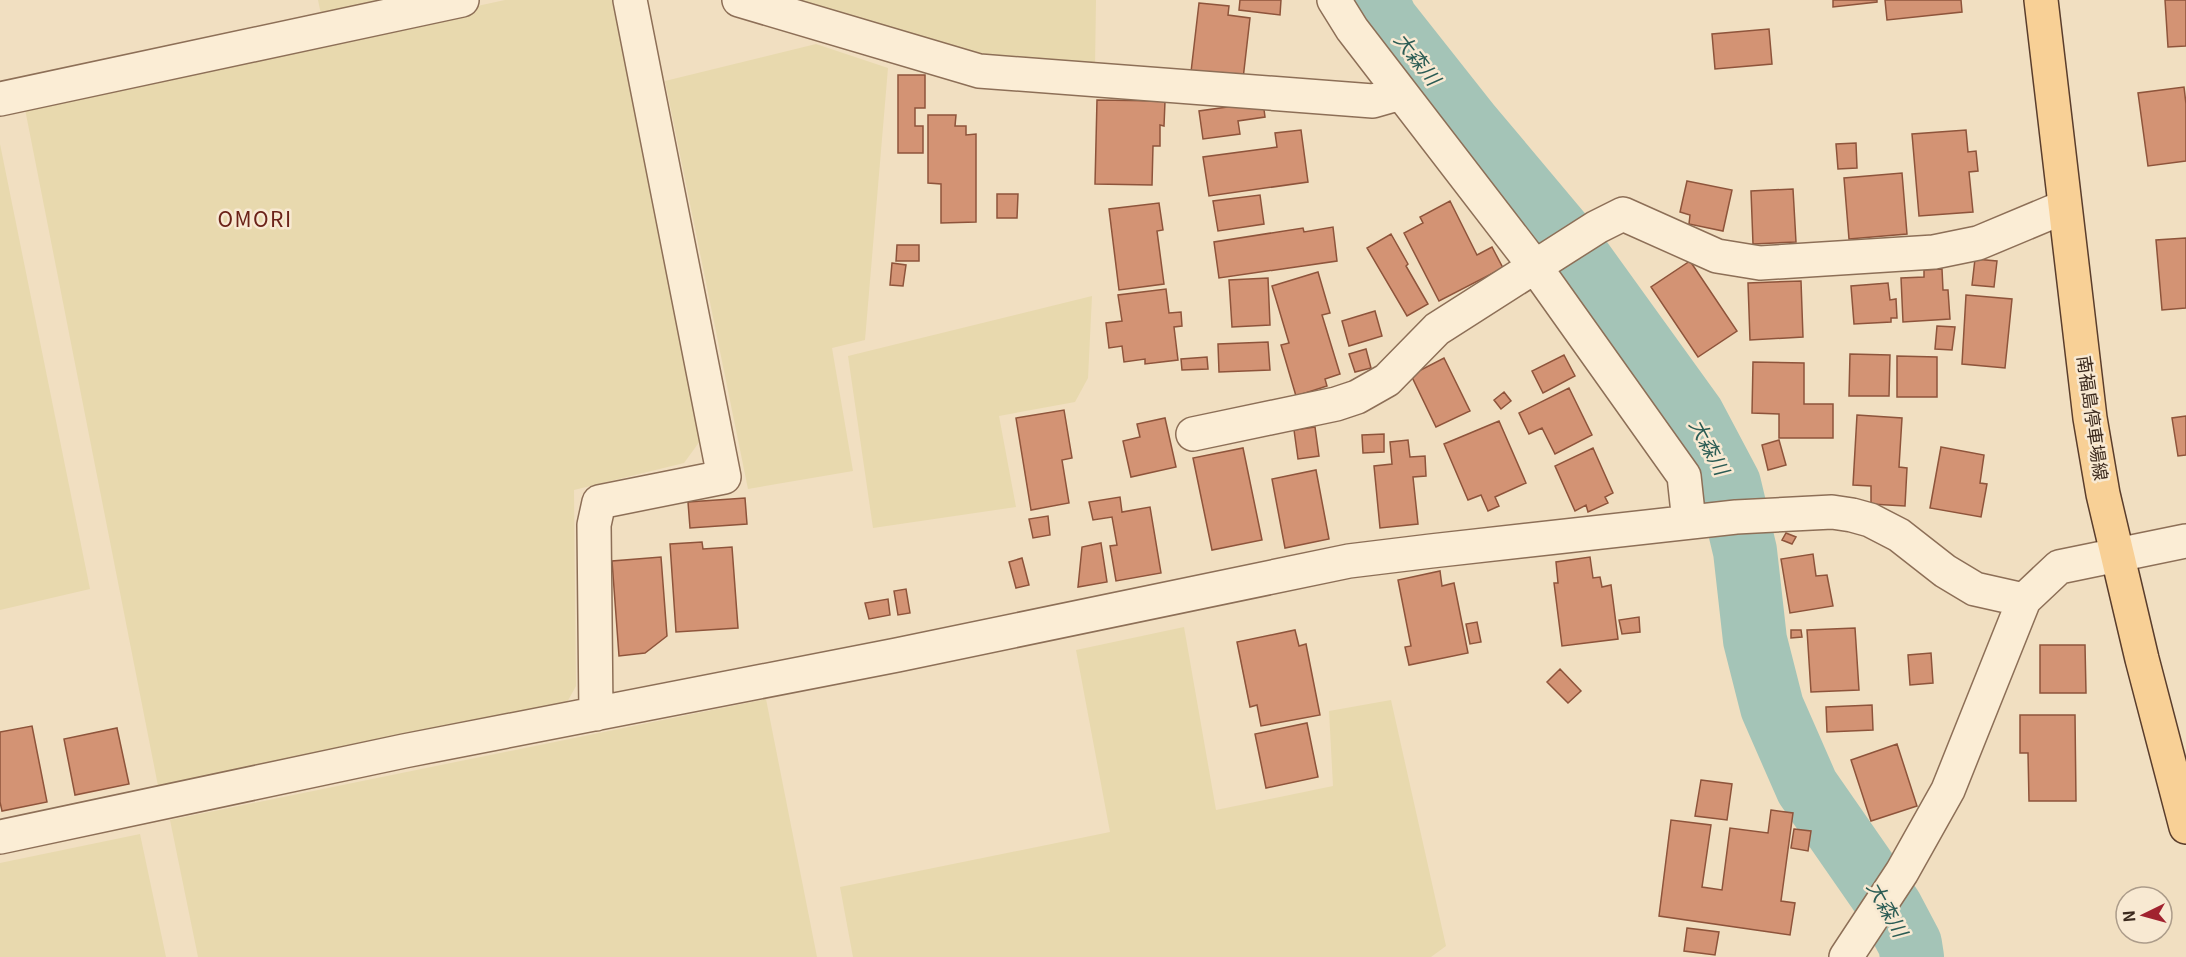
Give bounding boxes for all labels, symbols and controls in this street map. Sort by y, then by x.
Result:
water label: 大森川 [1388,26,1449,92]
district label: OMORI [217,203,293,233]
street label: 南福島停車場線 [2072,354,2116,482]
water label: 大森川 [1683,413,1738,481]
water label: 大森川 [1861,875,1917,943]
north arrow [2114,885,2174,945]
text: N [2116,909,2141,923]

